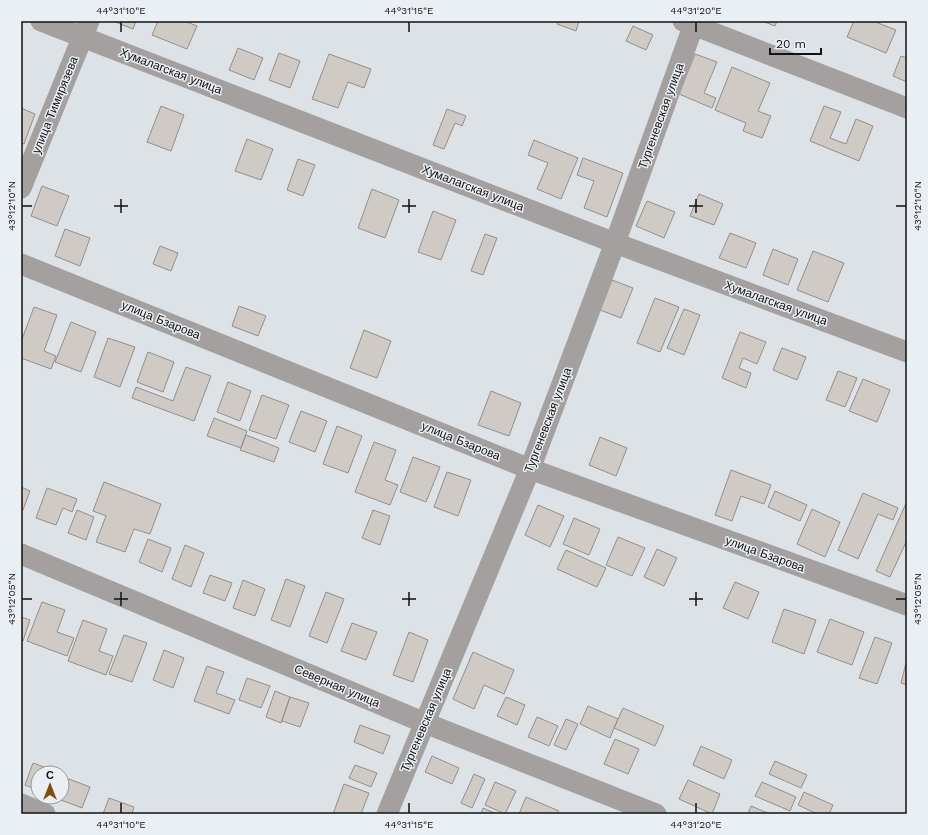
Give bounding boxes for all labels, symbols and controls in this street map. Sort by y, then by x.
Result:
text: 44°31'10"E [96,5,146,16]
text: 44°31'15"E [384,5,434,16]
text: 44°31'20"E [670,5,722,16]
scale bar [770,30,821,56]
text: 20 m [776,37,806,51]
street label: Хумалагская улица [118,45,224,97]
street label: улица Тимирязева [29,54,81,156]
street label: Тургеневская улица [635,61,687,171]
street label: Хумалагская улица [420,162,526,214]
text: 43°12'10"N [6,181,17,231]
text: 43°12'10"N [912,181,923,231]
street label: Хумалагская улица [723,278,829,328]
street label: улица Бзарова [120,298,203,342]
street label: Тургеневская улица [522,365,575,474]
street label: улица Бзарова [420,419,503,463]
street label: улица Бзарова [723,533,807,575]
text: 43°12'05"N [6,573,17,625]
text: 43°12'05"N [912,573,923,625]
street label: Северная улица [292,662,382,711]
street label: Тургеневская улица [398,666,454,774]
north arrow [30,765,70,805]
text: С [46,769,54,782]
text: 44°31'10"E [96,819,146,830]
text: 44°31'15"E [384,819,434,830]
text: 44°31'20"E [670,819,722,830]

